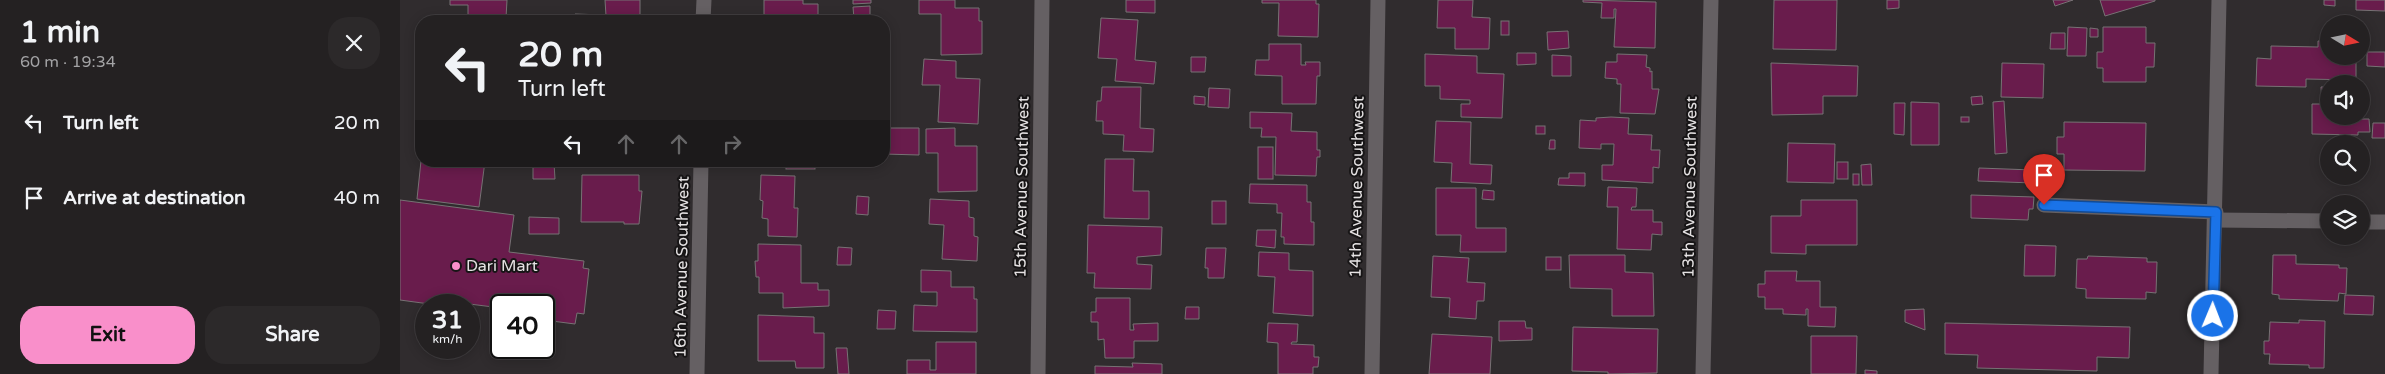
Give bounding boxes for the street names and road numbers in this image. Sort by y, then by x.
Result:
street label: 15th Avenue Southwest [1010,96,1034,278]
street label: 14th Avenue Southwest [1345,96,1369,278]
street label: 13th Avenue Southwest [1678,96,1702,278]
street label: 16th Avenue Southwest [670,176,694,358]

